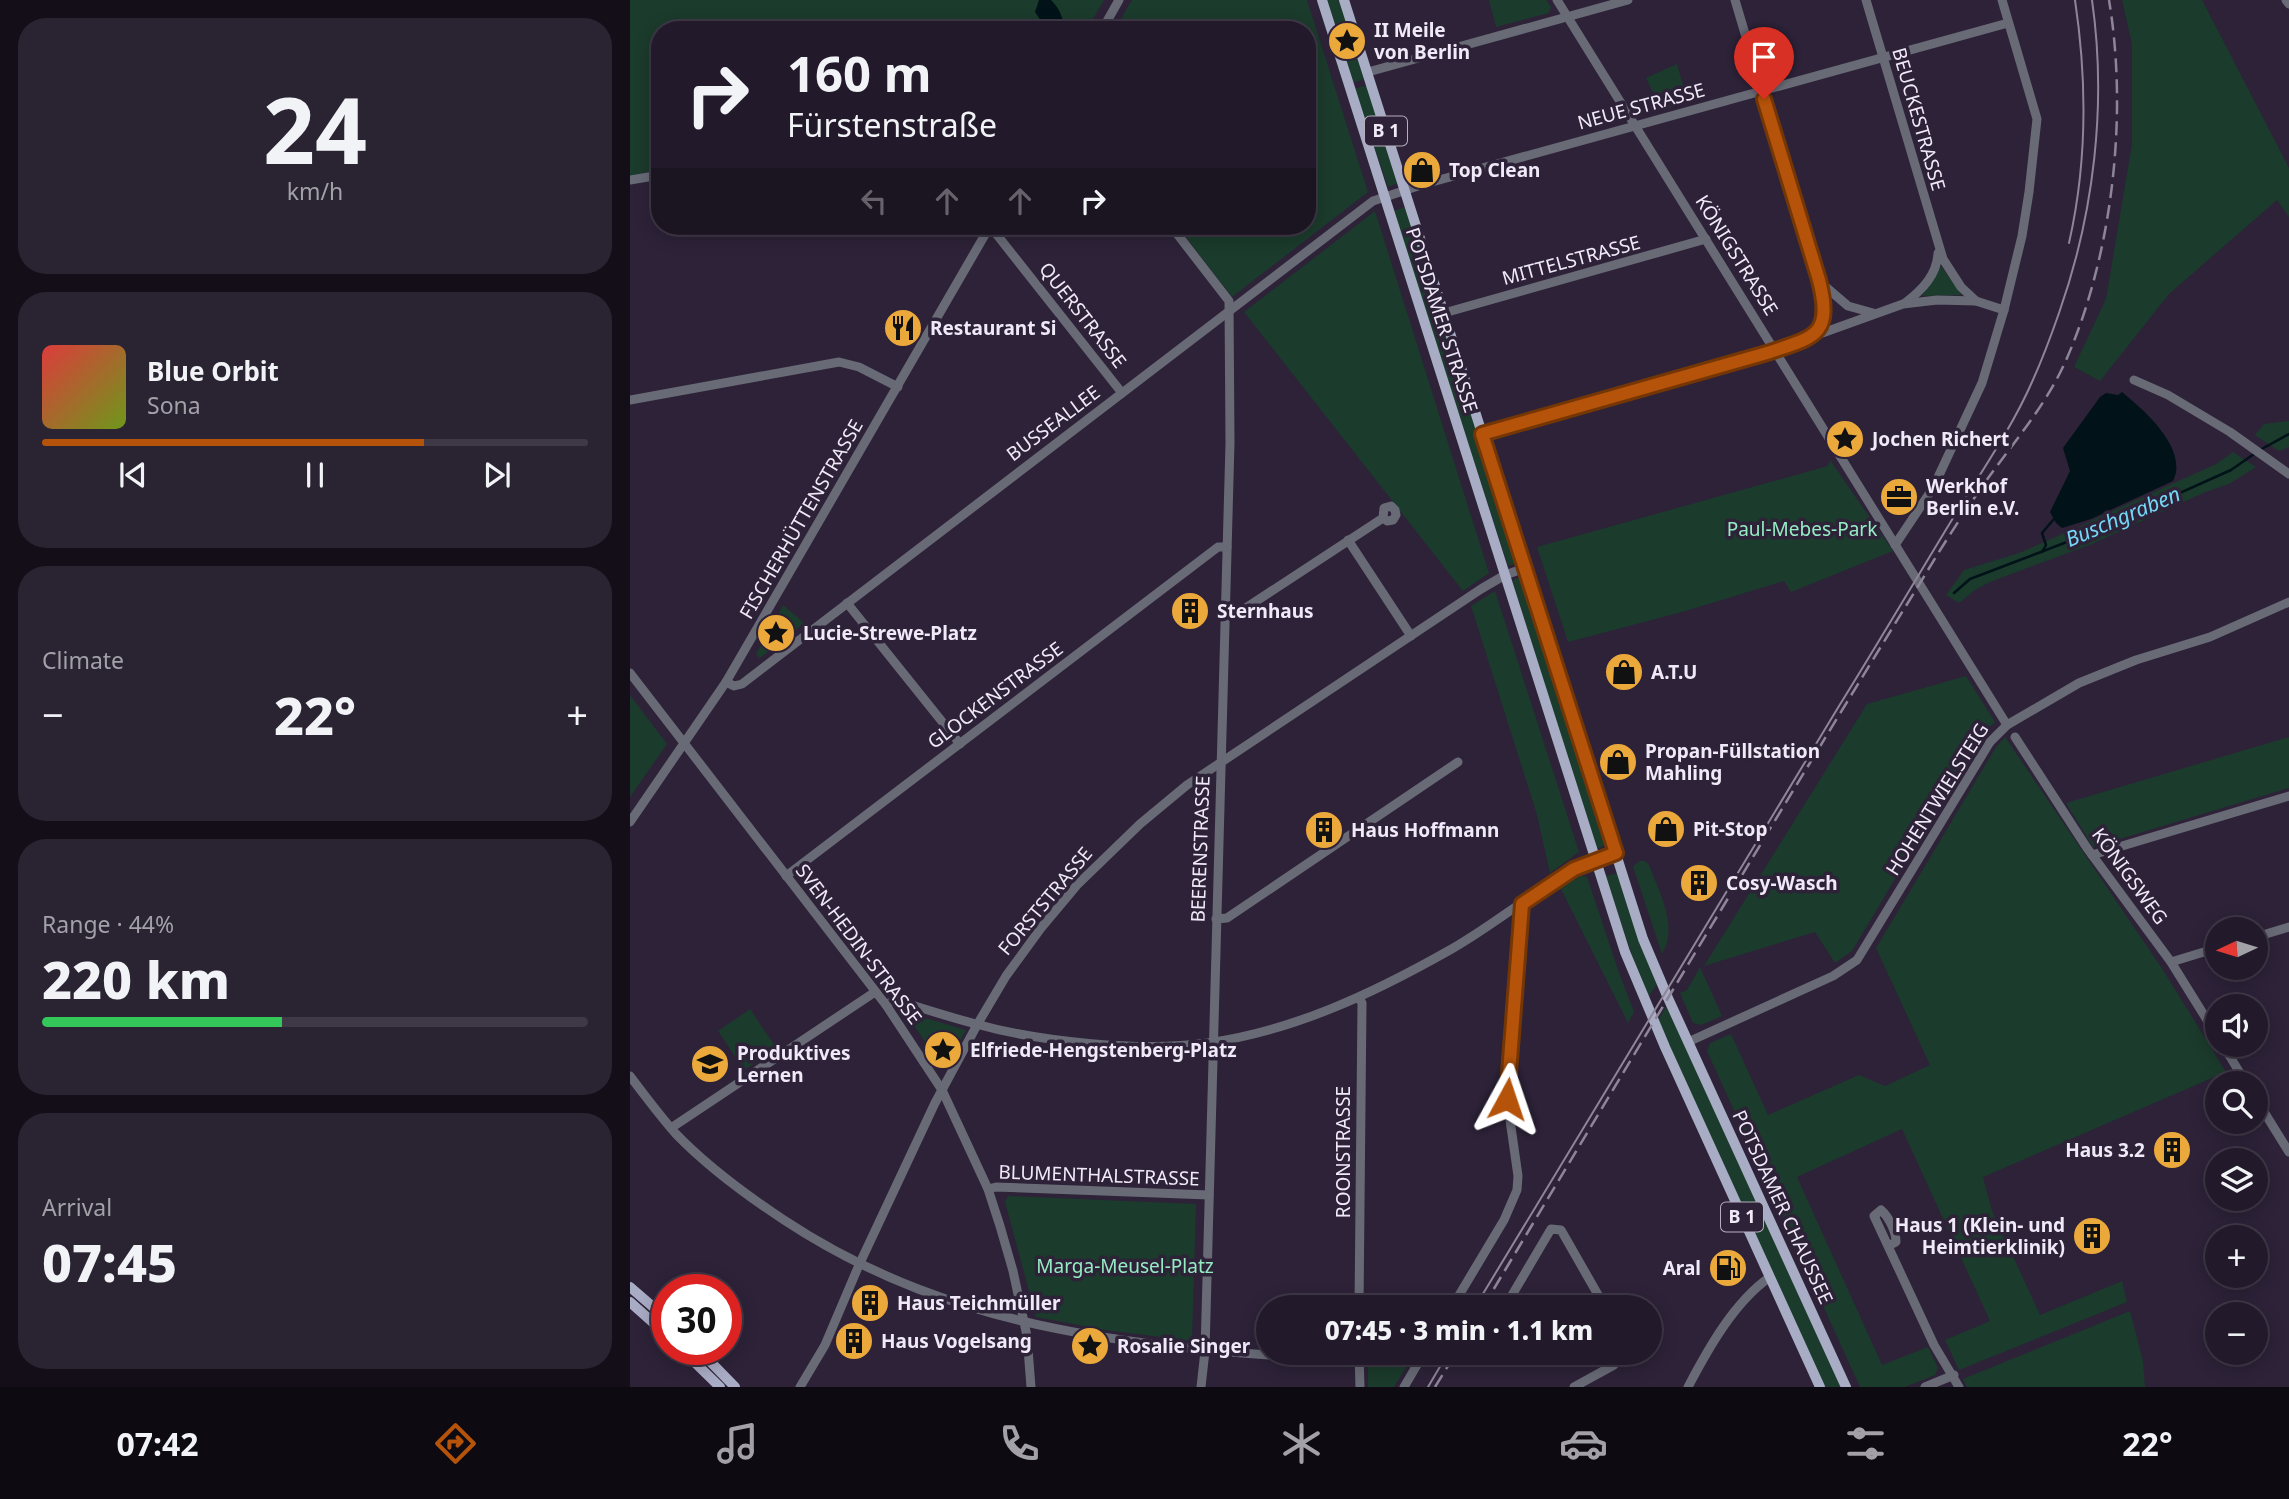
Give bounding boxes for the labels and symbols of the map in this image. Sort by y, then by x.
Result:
place label: II Meile von Berlin [1374,17,1470,65]
place icon: II Meile von Berlin [1326,20,1368,62]
pin [1734,27,1794,99]
street label: BEUCKESTRASSE [1886,45,1952,193]
street label: NEUE STRASSE [1574,77,1708,135]
road number: B 1 [1365,116,1407,146]
shop icon: Top Clean [1401,149,1443,191]
place label: Top Clean [1449,157,1540,183]
street label: KÖNIGSTRASSE [1690,190,1784,320]
street label: POTSDAMER STRASSE [1400,224,1484,416]
street label: MITTELSTRASSE [1499,229,1643,291]
street label: QUERSTRASSE [1034,257,1132,373]
restaurant icon: Restaurant Si [882,307,924,349]
place label: Restaurant Si [930,315,1057,341]
street label: BUSSEALLEE [1001,379,1105,467]
street label: FISCHERHÜTTENSTRASSE [733,415,869,623]
place icon: Jochen Richert [1824,418,1866,460]
place label: Jochen Richert [1870,426,2009,452]
place label: Werkhof Berlin e.V. [1926,473,2019,521]
office icon: Werkhof Berlin e.V. [1878,476,1920,518]
water label: Buschgraben [2061,479,2184,553]
park label: Paul-Mebes-Park [1727,516,1877,542]
building icon: Sternhaus [1169,590,1211,632]
place label: Sternhaus [1217,598,1314,624]
place icon: Lucie-Strewe-Platz [755,612,797,654]
place label: Lucie-Strewe-Platz [803,620,977,646]
street label: GLOCKENSTRASSE [922,635,1068,755]
shop icon: A.T.U [1603,651,1645,693]
place label: A.T.U [1651,659,1697,685]
street label: HOHENTWIELSTEIG [1880,718,1994,880]
place label: Propan-Füllstation Mahling [1645,738,1820,786]
shop icon: Propan-Füllstation Mahling [1597,741,1639,783]
street label: BEERENSTRASSE [1184,775,1216,923]
shop icon: Pit-Stop [1645,808,1687,850]
building icon: Haus Hoffmann [1303,809,1345,851]
place label: Pit-Stop [1693,816,1767,842]
place label: Haus Hoffmann [1351,817,1499,843]
street label: KÖNIGSWEG [2086,822,2174,930]
street label: FORSTSTRASSE [992,841,1098,961]
street label: SVEN-HEDIN-STRASSE [790,858,928,1030]
building icon: Cosy-Wasch [1678,862,1720,904]
place label: Cosy-Wasch [1726,870,1838,896]
north arrow [2205,917,2268,980]
place icon: Elfriede-Hengstenberg-Platz [922,1029,964,1071]
place label: Elfriede-Hengstenberg-Platz [970,1037,1237,1063]
place label: Produktives Lernen [737,1040,851,1088]
school or university icon: Produktives Lernen [689,1043,731,1085]
position arrow [1470,1062,1544,1136]
street label: ROONSTRASSE [1330,1086,1356,1218]
street label: POTSDAMER CHAUSSEE [1727,1106,1839,1308]
building icon: Haus 3.2 [2151,1129,2193,1171]
place label: Haus 3.2 [2065,1137,2145,1163]
street label: BLUMENTHALSTRASSE [998,1158,1200,1192]
road number: B 1 [1721,1202,1763,1232]
place label: Haus 1 (Klein- und Heimtierklinik) [1895,1212,2065,1260]
building icon: Haus 1 (Klein- und Heimtierklinik) [2071,1215,2113,1257]
fuel station icon: Aral [1707,1247,1749,1289]
park label: Marga-Meusel-Platz [1036,1253,1214,1279]
place label: Aral [1663,1255,1701,1281]
speed limit sign: 30 [651,1274,742,1365]
building icon: Haus Teichmüller [849,1282,891,1324]
place label: Haus Teichmüller [897,1290,1061,1316]
building icon: Haus Vogelsang [833,1320,875,1362]
place icon: Rosalie Singer [1069,1325,1111,1367]
place label: Haus Vogelsang [881,1328,1032,1354]
place label: Rosalie Singer [1117,1333,1251,1359]

